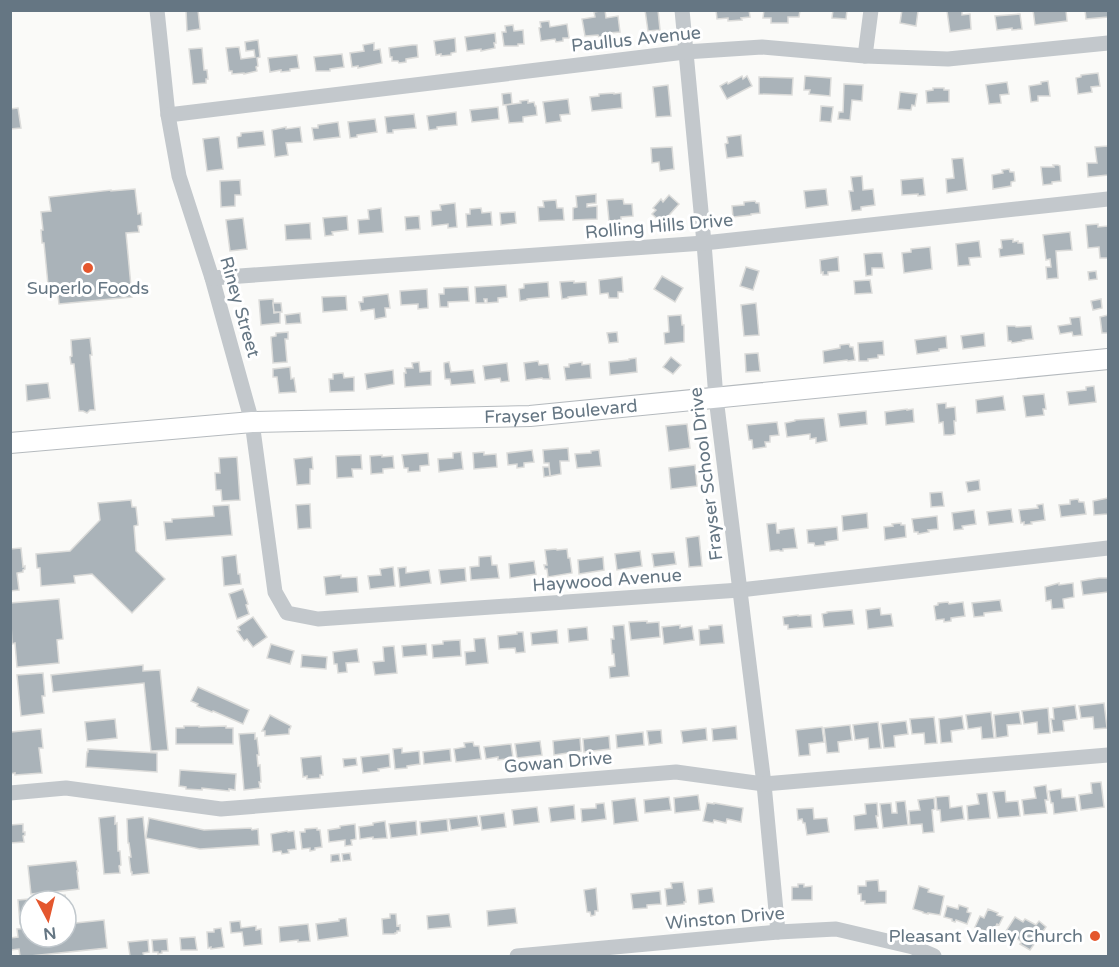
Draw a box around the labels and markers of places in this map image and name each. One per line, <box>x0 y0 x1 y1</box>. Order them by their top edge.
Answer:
marker: Superlo Foods <box>81 261 95 275</box>
place label: Superlo Foods <box>27 277 149 299</box>
place label: Pleasant Valley Church <box>889 925 1083 947</box>
marker: Pleasant Valley Church <box>1088 929 1102 943</box>

